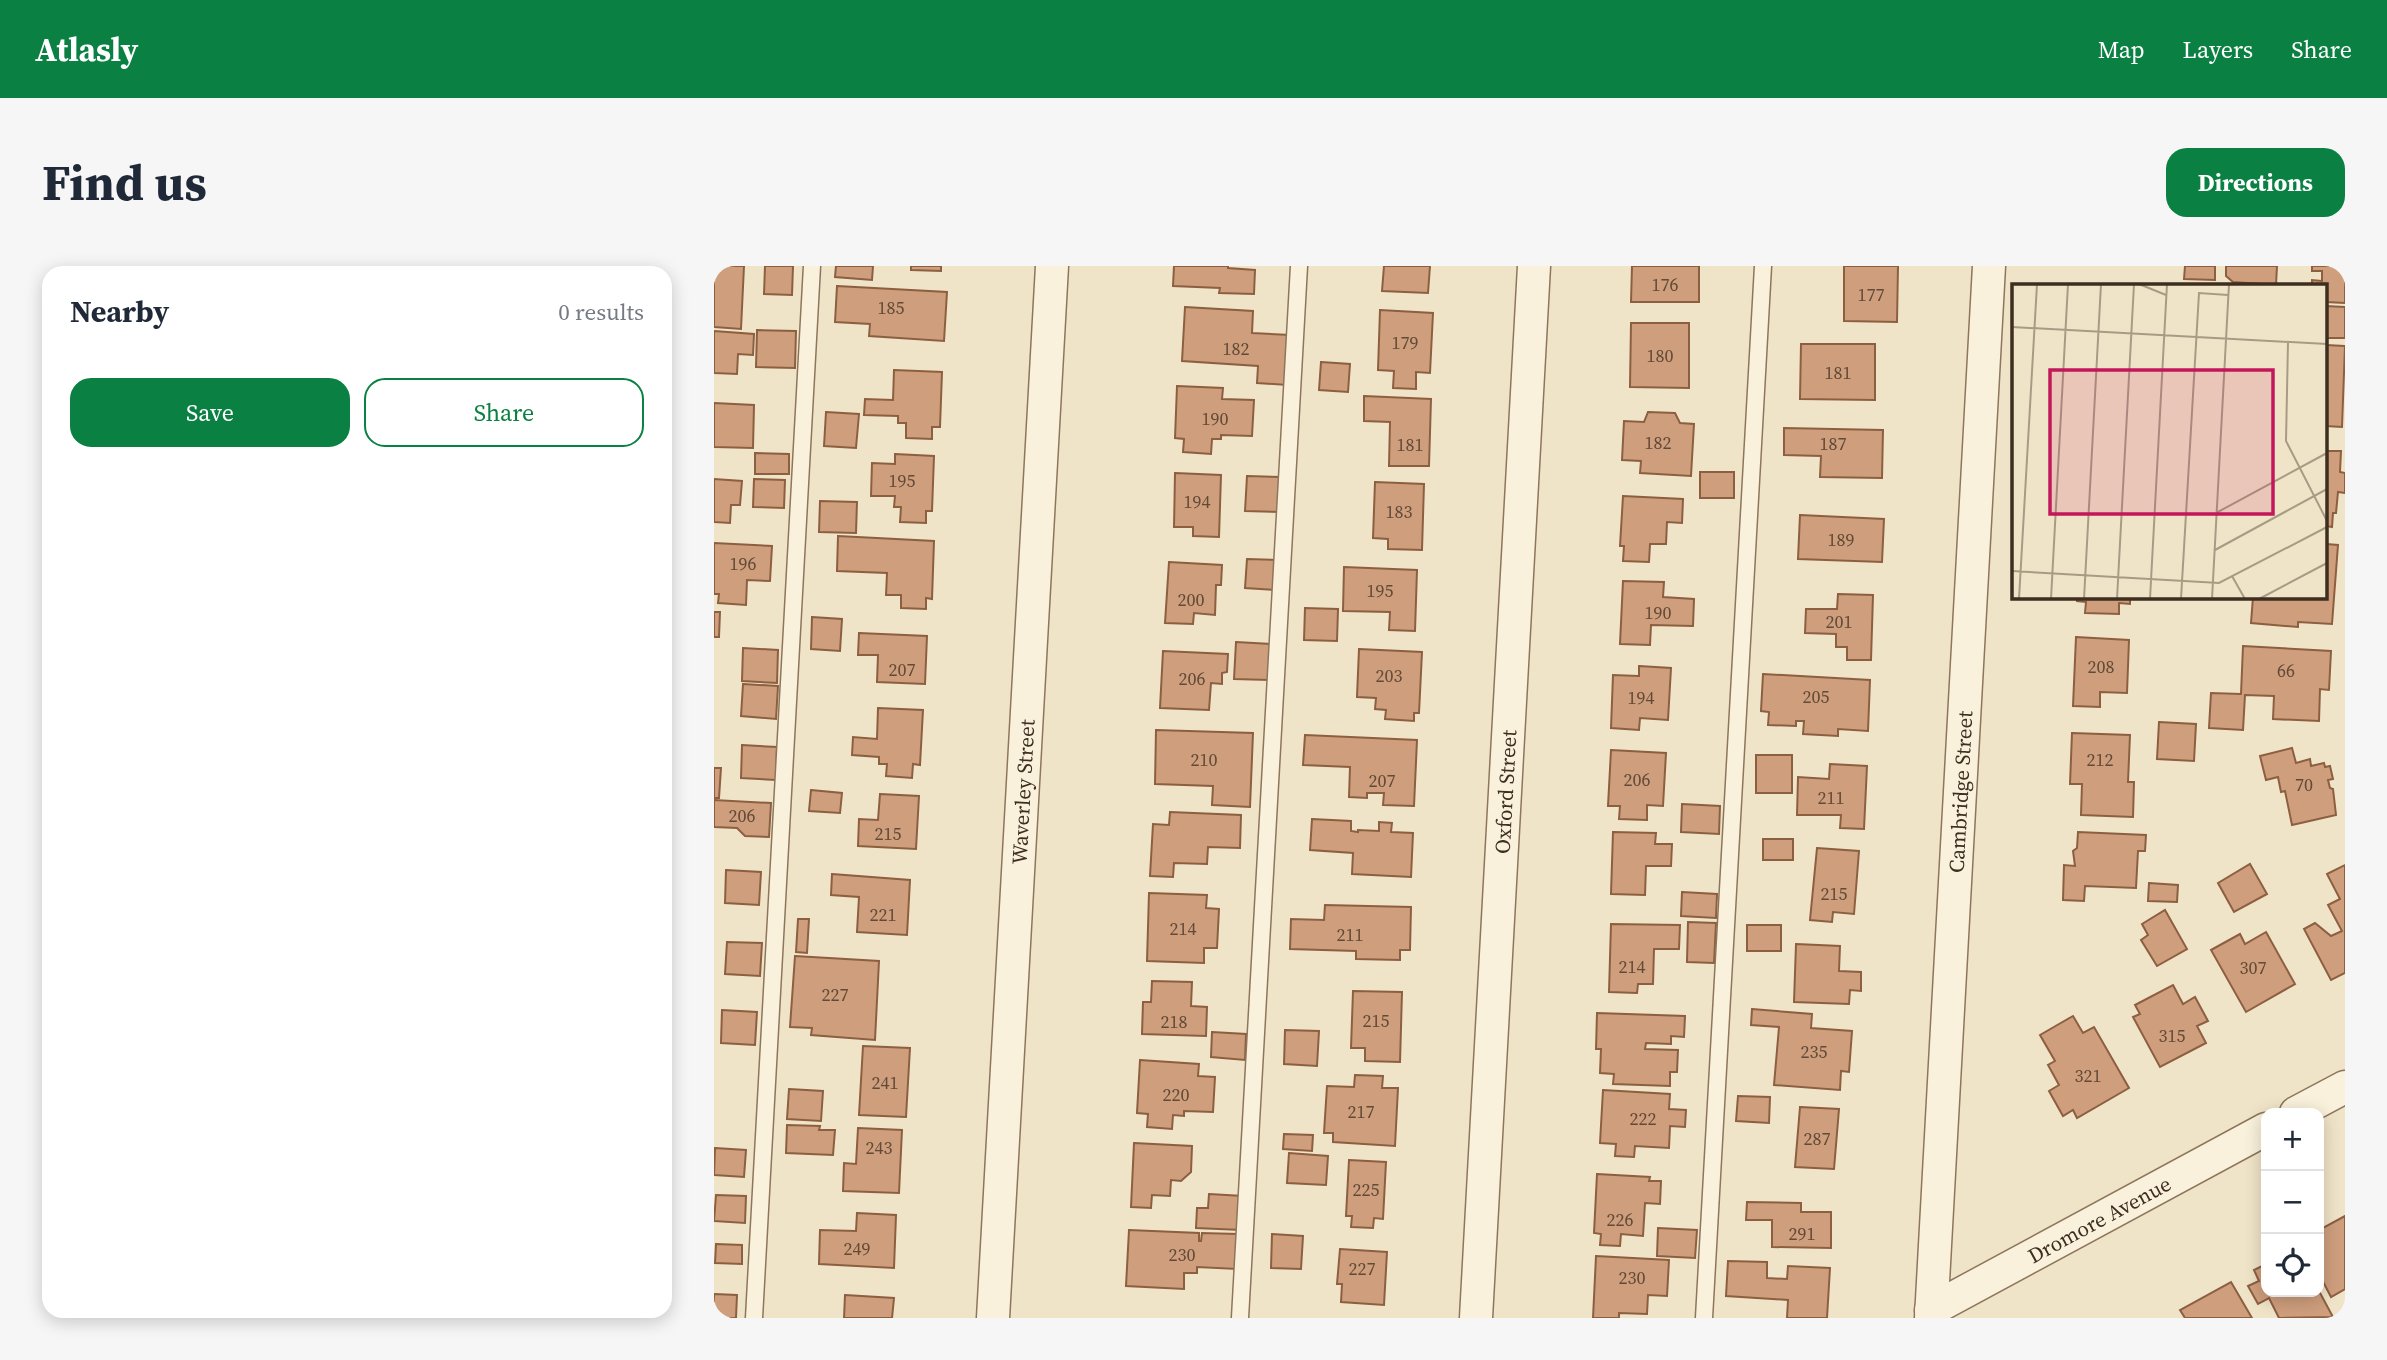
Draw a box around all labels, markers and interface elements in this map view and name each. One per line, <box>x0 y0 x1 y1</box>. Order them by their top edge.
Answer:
text: Atlasly <box>35 27 138 72</box>
text: Map <box>2098 33 2145 66</box>
text: Layers <box>2183 33 2253 66</box>
text: Share <box>2291 33 2352 66</box>
button: Directions <box>2166 148 2345 217</box>
text: Find us <box>42 149 207 216</box>
house number: 176 <box>1652 272 1679 297</box>
house number: 177 <box>1858 282 1885 307</box>
inset map <box>2012 284 2328 598</box>
text: Nearby <box>70 291 169 332</box>
house number: 185 <box>878 295 905 320</box>
text: 0 results <box>558 296 644 328</box>
house number: 179 <box>1392 330 1419 355</box>
house number: 182 <box>1223 336 1250 361</box>
house number: 180 <box>1647 343 1674 368</box>
house number: 181 <box>1825 360 1852 385</box>
button: Save <box>70 378 350 447</box>
button: Share <box>364 378 644 447</box>
house number: 190 <box>1202 406 1229 431</box>
house number: 182 <box>1645 430 1672 455</box>
house number: 187 <box>1820 431 1847 456</box>
house number: 181 <box>1397 432 1424 457</box>
house number: 195 <box>889 468 916 493</box>
house number: 194 <box>1184 489 1211 514</box>
house number: 183 <box>1386 499 1413 524</box>
house number: 189 <box>1828 527 1855 552</box>
house number: 196 <box>730 551 757 576</box>
house number: 195 <box>1367 578 1394 603</box>
house number: 200 <box>1178 587 1205 612</box>
house number: 190 <box>1645 600 1672 625</box>
house number: 201 <box>1826 609 1853 634</box>
house number: 208 <box>2088 654 2115 679</box>
house number: 207 <box>889 657 916 682</box>
house number: 66 <box>2277 658 2295 683</box>
house number: 203 <box>1376 663 1403 688</box>
house number: 206 <box>1179 666 1206 691</box>
house number: 205 <box>1803 684 1830 709</box>
house number: 194 <box>1628 685 1655 710</box>
street label: Cambridge Street <box>1941 710 1979 874</box>
street label: Waverley Street <box>1004 718 1041 865</box>
street label: Oxford Street <box>1487 729 1523 855</box>
house number: 210 <box>1191 747 1218 772</box>
house number: 212 <box>2087 747 2114 772</box>
house number: 206 <box>1624 767 1651 792</box>
house number: 207 <box>1369 768 1396 793</box>
house number: 70 <box>2295 772 2313 797</box>
house number: 211 <box>1818 785 1845 810</box>
house number: 206 <box>729 803 756 828</box>
house number: 215 <box>875 821 902 846</box>
house number: 215 <box>1821 881 1848 906</box>
house number: 221 <box>870 902 897 927</box>
house number: 214 <box>1170 916 1197 941</box>
house number: 211 <box>1337 922 1364 947</box>
house number: 214 <box>1619 954 1646 979</box>
house number: 307 <box>2240 955 2267 980</box>
house number: 227 <box>822 982 849 1007</box>
house number: 215 <box>1363 1008 1390 1033</box>
house number: 218 <box>1161 1009 1188 1034</box>
house number: 315 <box>2159 1023 2186 1048</box>
house number: 235 <box>1801 1039 1828 1064</box>
house number: 321 <box>2075 1063 2102 1088</box>
house number: 241 <box>872 1070 899 1095</box>
house number: 220 <box>1163 1082 1190 1107</box>
house number: 217 <box>1348 1099 1375 1124</box>
house number: 222 <box>1630 1106 1657 1131</box>
map controls <box>2261 1108 2324 1297</box>
button: + <box>2261 1108 2324 1171</box>
house number: 287 <box>1804 1126 1831 1151</box>
house number: 243 <box>866 1135 893 1160</box>
street label: Dromore Avenue <box>2022 1169 2176 1270</box>
button: − <box>2261 1171 2324 1234</box>
house number: 225 <box>1353 1177 1380 1202</box>
house number: 226 <box>1607 1207 1634 1232</box>
house number: 291 <box>1789 1221 1816 1246</box>
button: locate <box>2261 1234 2324 1297</box>
house number: 249 <box>844 1236 871 1261</box>
house number: 230 <box>1169 1242 1196 1267</box>
house number: 227 <box>1349 1256 1376 1281</box>
house number: 230 <box>1619 1265 1646 1290</box>

